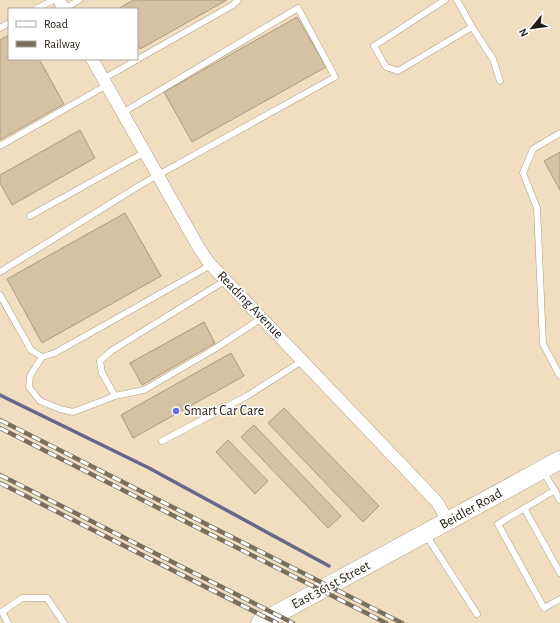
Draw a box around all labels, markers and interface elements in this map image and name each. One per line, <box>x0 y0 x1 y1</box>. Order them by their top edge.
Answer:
legend <box>8 8 138 60</box>
north arrow <box>512 8 552 48</box>
text: Road <box>44 18 68 30</box>
text: N <box>517 27 530 39</box>
text: Railway <box>44 38 80 51</box>
street label: Reading Avenue <box>214 268 286 342</box>
place label: Smart Car Care <box>184 404 264 418</box>
marker: Smart Car Care <box>171 406 181 416</box>
street label: Beidler Road <box>437 486 505 532</box>
street label: East 361st Street <box>289 558 373 612</box>

